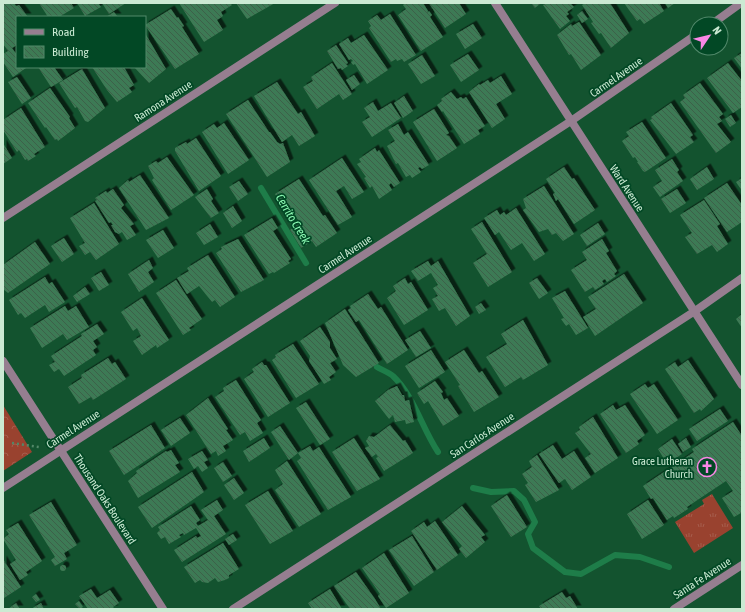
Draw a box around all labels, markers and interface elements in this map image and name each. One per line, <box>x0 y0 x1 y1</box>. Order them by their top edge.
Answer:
legend <box>16 16 146 68</box>
north arrow <box>689 16 729 56</box>
text: N <box>710 24 724 36</box>
text: Road <box>52 25 75 39</box>
text: Building <box>52 45 90 59</box>
street label: Carmel Avenue <box>588 55 644 99</box>
street label: Ramona Avenue <box>132 78 194 124</box>
street label: Ward Avenue <box>607 162 647 214</box>
water label: Cerrito Creek <box>273 191 314 247</box>
street label: Carmel Avenue <box>316 232 374 276</box>
street label: Carmel Avenue <box>44 407 102 451</box>
street label: San Carlos Avenue <box>448 410 516 460</box>
street label: Thousand Oaks Boulevard <box>71 452 139 546</box>
place label: Grace Lutheran Church <box>632 455 693 480</box>
church icon: Grace Lutheran Church <box>696 456 718 478</box>
street label: Santa Fe Avenue <box>671 555 733 601</box>

